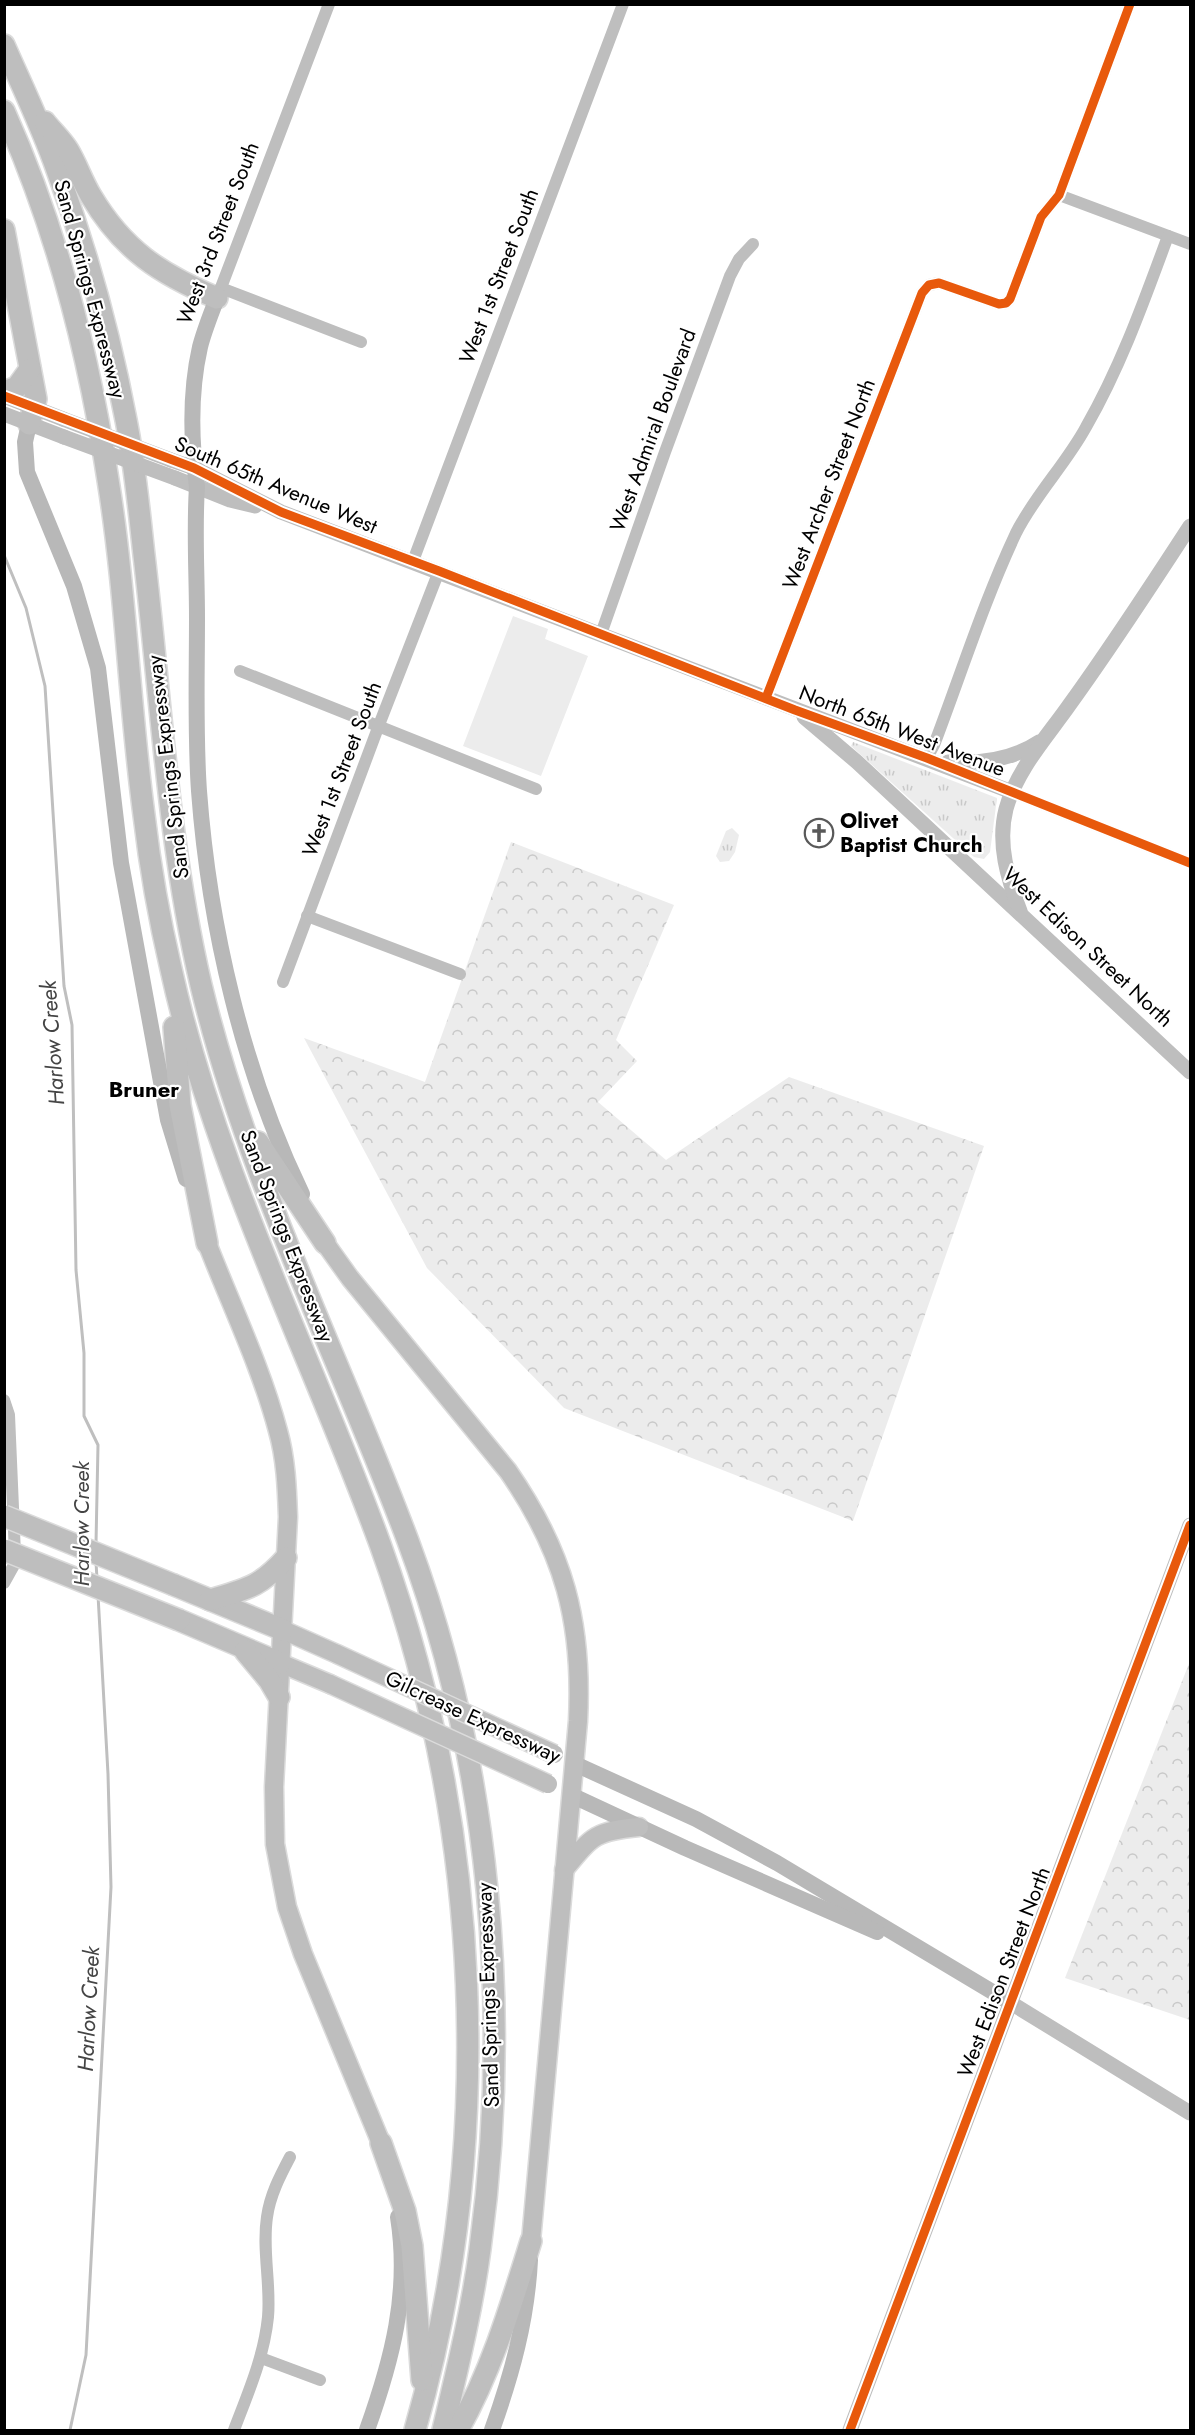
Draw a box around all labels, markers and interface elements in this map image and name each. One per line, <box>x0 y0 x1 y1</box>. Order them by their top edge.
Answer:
street label: West 3rd Street South <box>169 137 267 329</box>
street label: Sand Springs Expressway <box>46 176 134 402</box>
street label: West 1st Street South <box>452 184 546 368</box>
street label: West Admiral Boulevard <box>602 324 704 536</box>
street label: West Archer Street North <box>775 374 883 594</box>
street label: South 65th Avenue West <box>170 429 382 541</box>
street label: Sand Springs Expressway <box>139 653 197 881</box>
street label: West 1st Street South <box>295 677 389 861</box>
street label: North 65th West Avenue <box>795 678 1010 784</box>
place label: Olivet Baptist Church <box>840 806 983 860</box>
church icon: Olivet Baptist Church <box>803 817 835 849</box>
street label: West Edison Street North <box>996 860 1180 1034</box>
water label: Harlow Creek <box>32 978 72 1107</box>
district label: Bruner <box>109 1073 179 1105</box>
street label: Sand Springs Expressway <box>233 1126 342 1347</box>
water label: Harlow Creek <box>65 1460 97 1587</box>
street label: Gilcrease Expressway <box>380 1663 566 1771</box>
street label: West Edison Street North <box>950 1862 1058 2082</box>
street label: Sand Springs Expressway <box>469 1881 507 2108</box>
water label: Harlow Creek <box>69 1944 107 2072</box>

